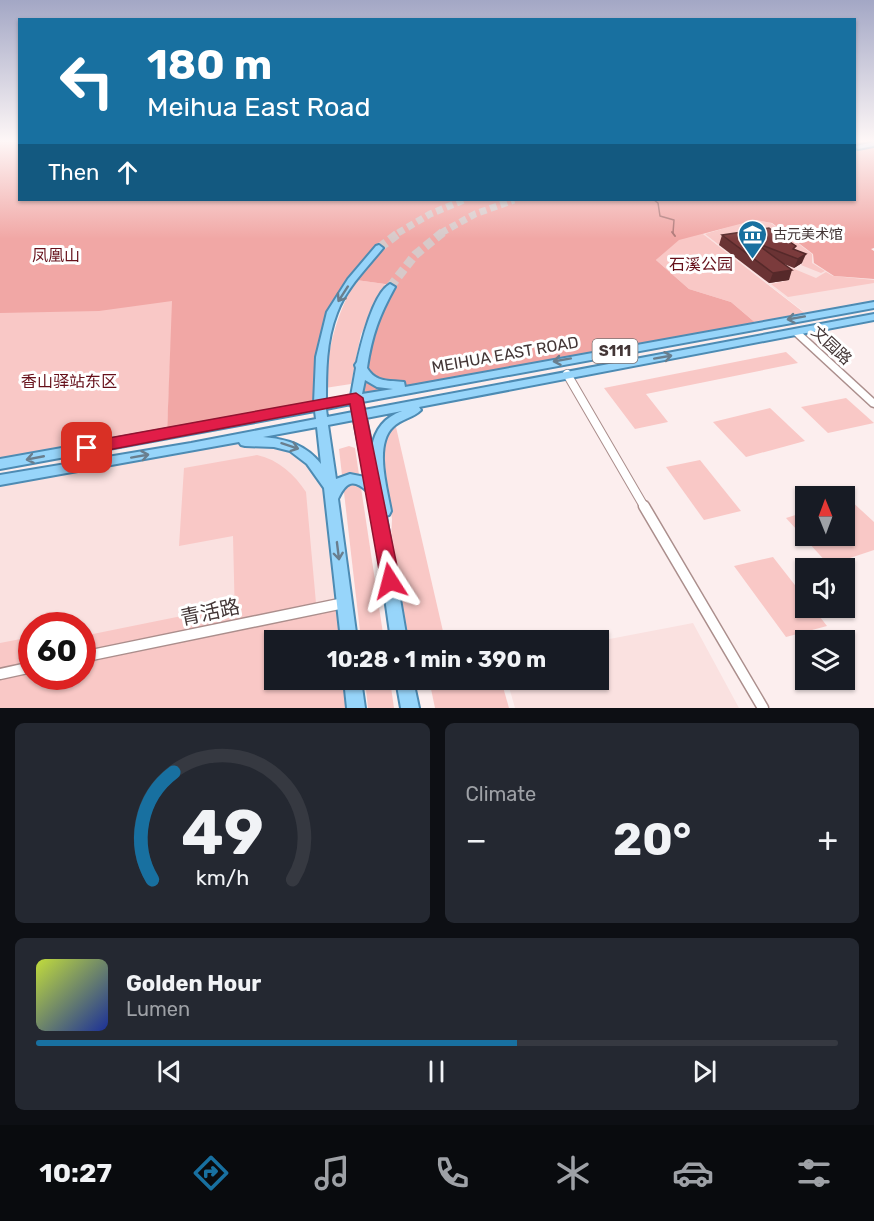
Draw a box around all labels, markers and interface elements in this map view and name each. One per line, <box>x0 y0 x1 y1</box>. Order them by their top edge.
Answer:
text: 180 m <box>147 40 272 90</box>
icon: left <box>48 42 126 120</box>
text: Meihua East Road <box>147 91 370 123</box>
icon: ahead <box>111 156 144 189</box>
text: Then <box>48 159 99 186</box>
museum icon: 古元美术馆 <box>736 218 768 260</box>
place label: 古元美术馆 <box>773 226 843 243</box>
park label: 凤凰山 <box>32 246 80 265</box>
park label: 石溪公园 <box>669 255 733 274</box>
one-way arrow <box>337 285 349 301</box>
one-way arrow <box>786 313 806 324</box>
street label: 文园路 <box>808 322 856 369</box>
street label: MEIHUA EAST ROAD <box>430 332 580 377</box>
road number: S111 <box>592 339 638 363</box>
one-way arrow <box>653 351 673 362</box>
one-way arrow <box>553 355 573 366</box>
park label: 香山驿站东区 <box>21 372 117 391</box>
pin <box>61 422 112 473</box>
icon: arrive <box>70 431 103 464</box>
one-way arrow <box>280 442 299 453</box>
one-way arrow <box>130 450 150 461</box>
one-way arrow <box>26 453 46 464</box>
north arrow <box>795 486 855 546</box>
map controls <box>795 486 855 690</box>
one-way arrow <box>333 541 344 561</box>
position arrow <box>358 549 422 613</box>
button: sound <box>795 558 855 618</box>
street label: 青活路 <box>178 594 242 630</box>
speed limit sign: 60 <box>18 612 96 690</box>
button: layers <box>795 630 855 690</box>
text: 10:28 · 1 min · 390 m <box>327 646 546 673</box>
text: Climate <box>466 782 536 806</box>
text: 49 <box>181 796 263 870</box>
text: 20° <box>613 813 691 866</box>
text: − <box>466 820 487 859</box>
text: + <box>817 820 838 859</box>
text: km/h <box>195 865 249 890</box>
text: Golden Hour <box>126 970 261 997</box>
text: Lumen <box>126 997 190 1021</box>
icon: previous <box>153 1055 186 1088</box>
icon: pause <box>420 1055 453 1088</box>
icon: next <box>688 1055 721 1088</box>
icon: directions <box>190 1152 232 1194</box>
icon: music <box>311 1152 353 1194</box>
icon: phone <box>431 1152 473 1194</box>
icon: climate <box>552 1152 594 1194</box>
icon: car <box>672 1152 714 1194</box>
icon: filters <box>793 1152 835 1194</box>
text: 10:27 <box>39 1157 112 1189</box>

